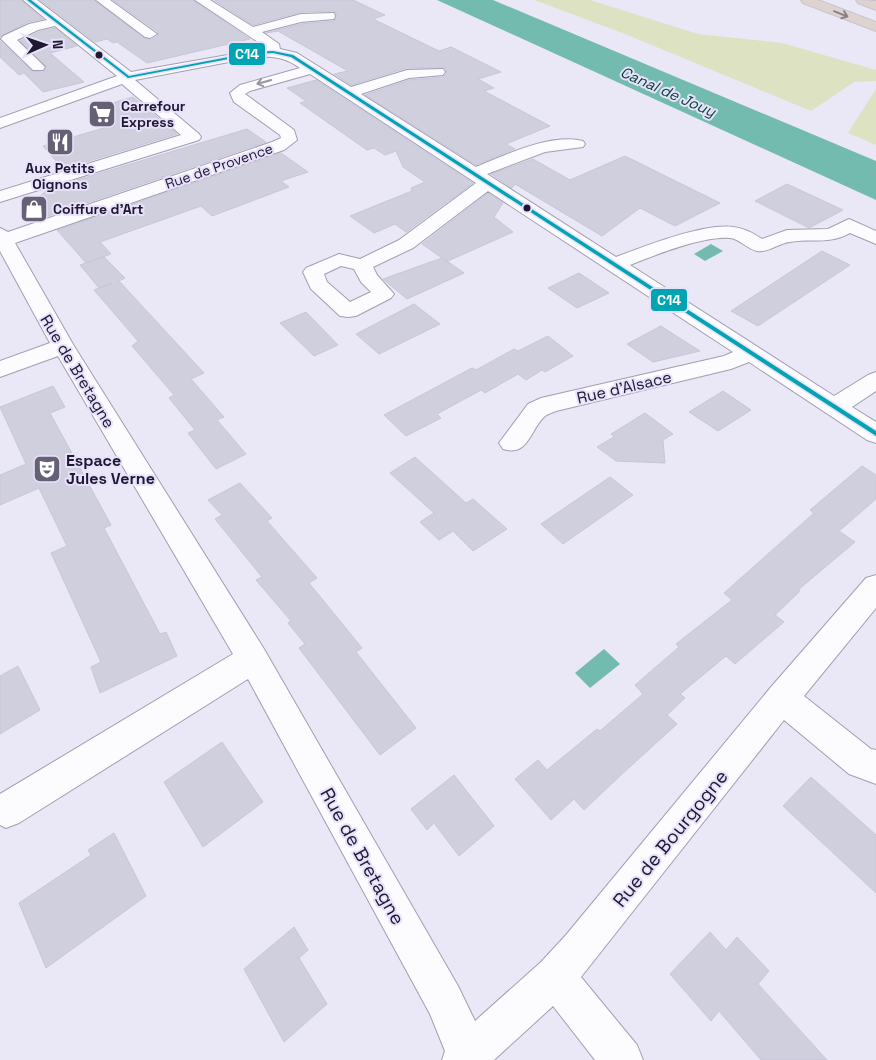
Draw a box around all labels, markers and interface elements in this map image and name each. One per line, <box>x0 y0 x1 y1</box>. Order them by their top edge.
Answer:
one-way arrow <box>833 10 848 19</box>
north arrow <box>20 20 70 70</box>
text: N <box>49 40 67 50</box>
line badge: C14 <box>228 42 266 66</box>
text: C14 <box>235 45 259 63</box>
unlabelled marker <box>94 50 104 60</box>
water label: Canal de Jouy <box>618 62 719 121</box>
one-way arrow <box>257 78 273 88</box>
place label: Carrefour Express <box>121 97 186 131</box>
supermarket icon: Carrefour Express <box>87 99 117 129</box>
restaurant icon: Aux Petits Oignons <box>45 127 75 157</box>
street label: Rue de Provence <box>163 139 275 193</box>
place label: Aux Petits Oignons <box>25 159 95 193</box>
shop icon: Coiffure d'Art <box>19 194 49 224</box>
place label: Coiffure d'Art <box>53 200 143 218</box>
unlabelled marker <box>522 203 532 213</box>
line badge: C14 <box>650 288 688 312</box>
text: C14 <box>657 291 681 309</box>
street label: Rue de Bretagne <box>35 311 120 432</box>
street label: Rue d'Alsace <box>575 366 674 409</box>
place label: Espace Jules Verne <box>66 450 155 489</box>
theatre icon: Espace Jules Verne <box>32 454 62 484</box>
street label: Rue de Bourgogne <box>607 764 734 912</box>
street label: Rue de Bretagne <box>315 783 411 929</box>

